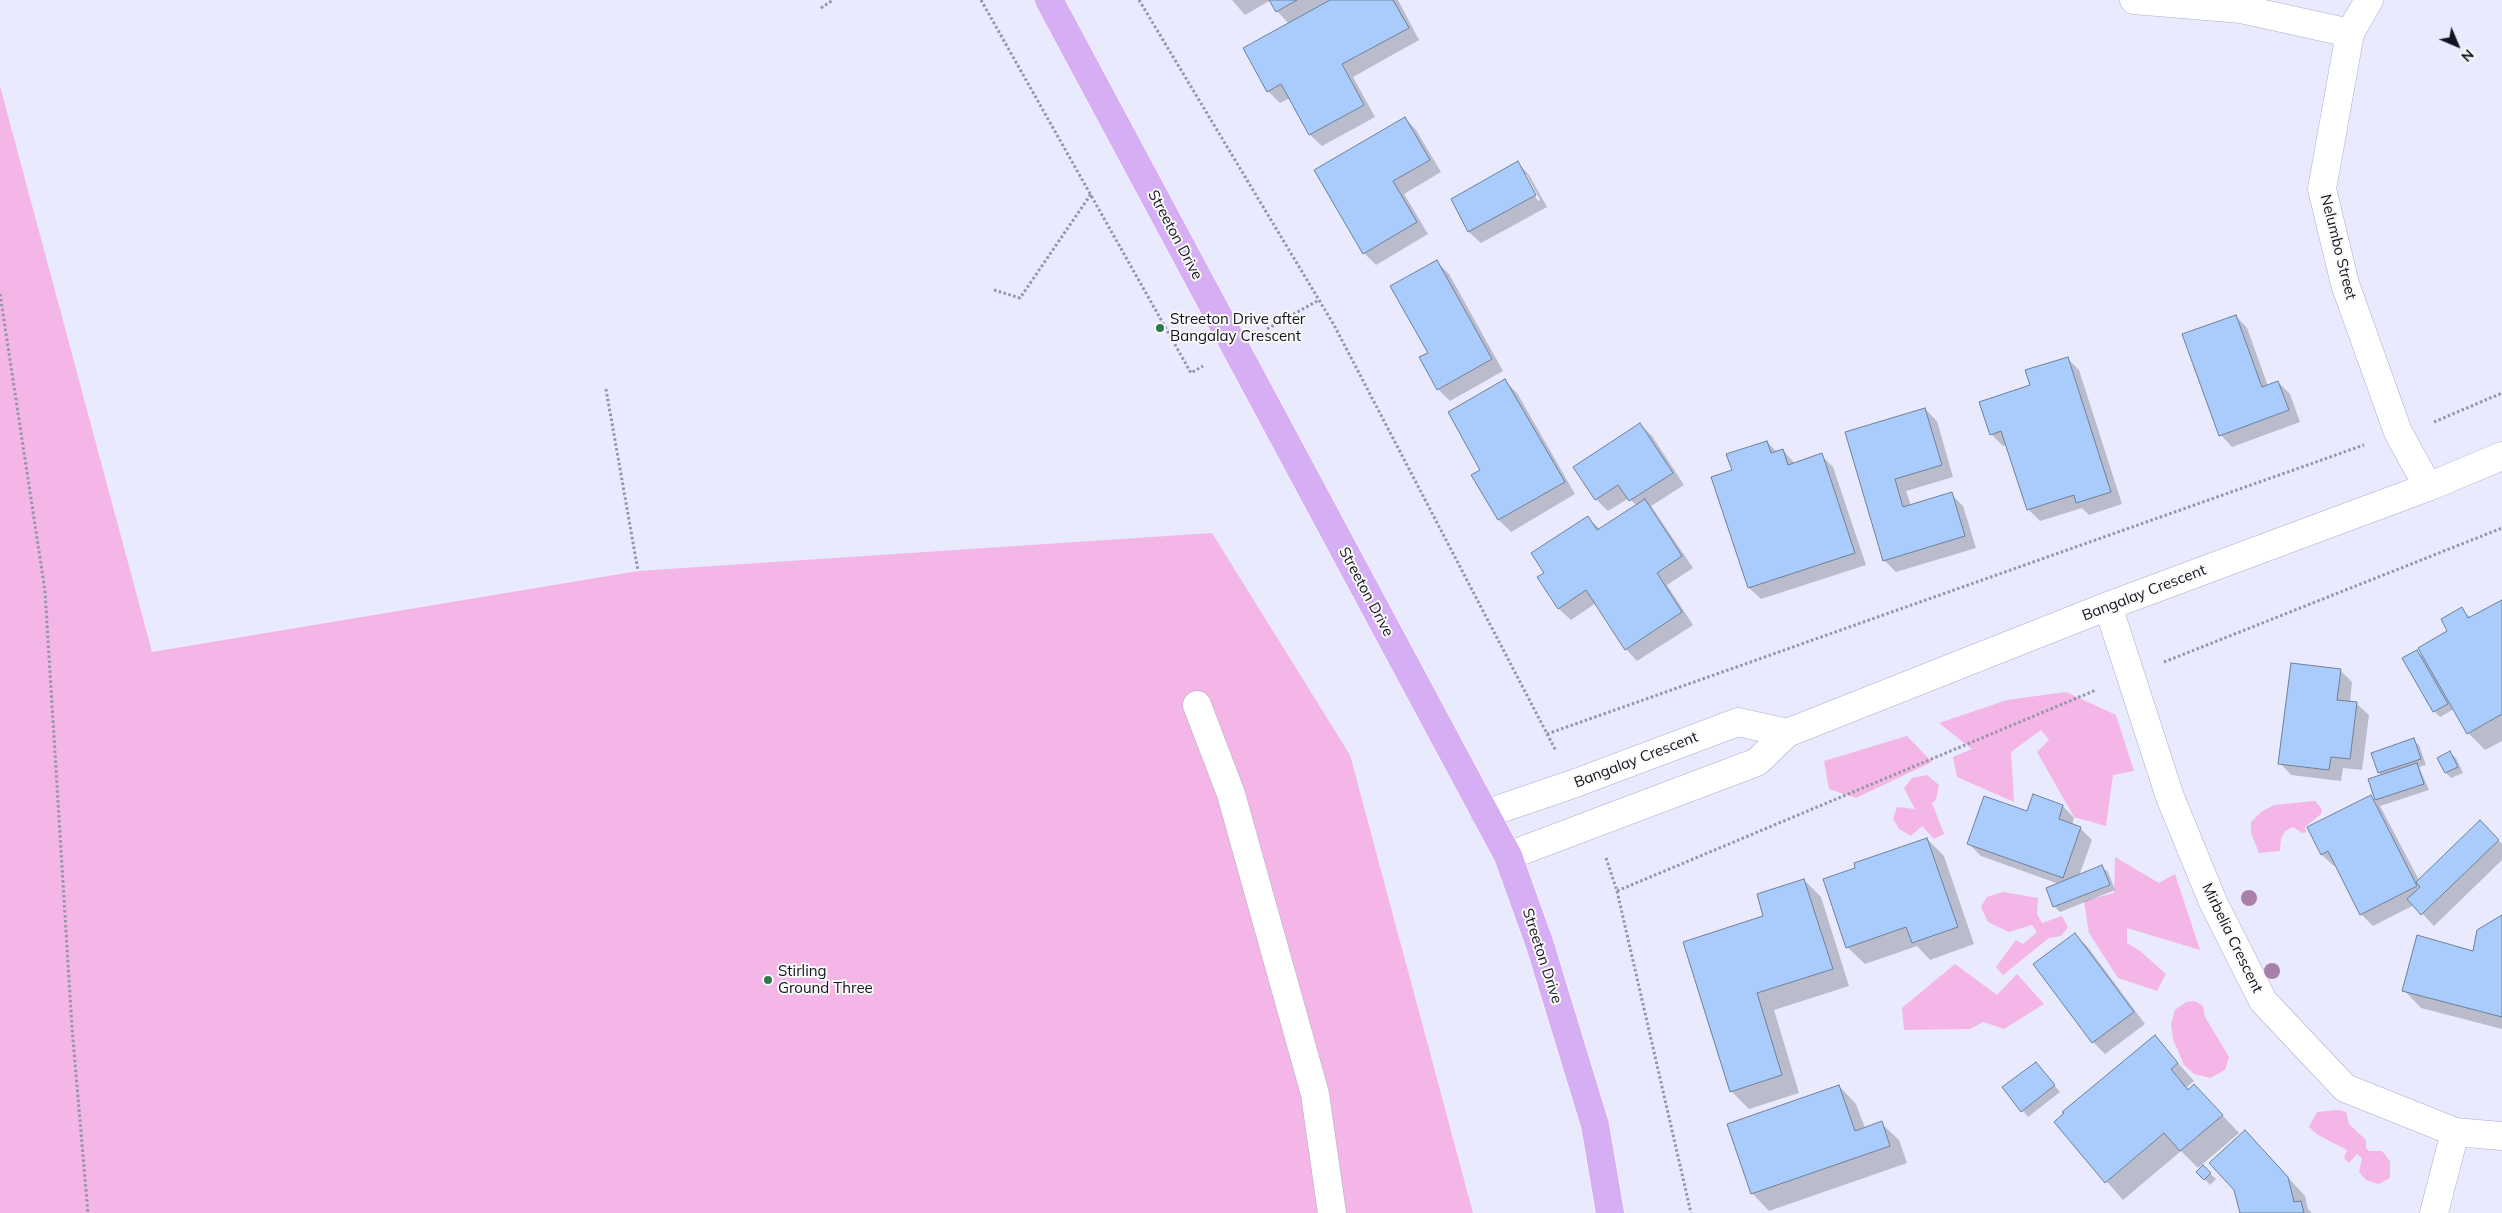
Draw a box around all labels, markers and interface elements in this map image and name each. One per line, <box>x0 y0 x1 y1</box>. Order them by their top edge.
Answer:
north arrow <box>2432 20 2482 70</box>
text: N <box>2458 45 2478 66</box>
street label: Streeton Drive <box>1144 187 1206 283</box>
street label: Nelumbo Street <box>2316 193 2360 301</box>
place label: Streeton Drive after Bangalay Crescent <box>1170 310 1305 345</box>
marker: Streeton Drive after Bangalay Crescent <box>1154 322 1166 334</box>
street label: Streeton Drive <box>1335 544 1397 640</box>
street label: Bangalay Crescent <box>2080 561 2208 625</box>
street label: Bangalay Crescent <box>1572 728 1700 792</box>
street label: Mirbelia Crescent <box>2198 880 2266 996</box>
street label: Streeton Drive <box>1518 906 1566 1006</box>
place label: Stirling Ground Three <box>778 962 873 997</box>
marker: Stirling Ground Three <box>762 974 774 986</box>

